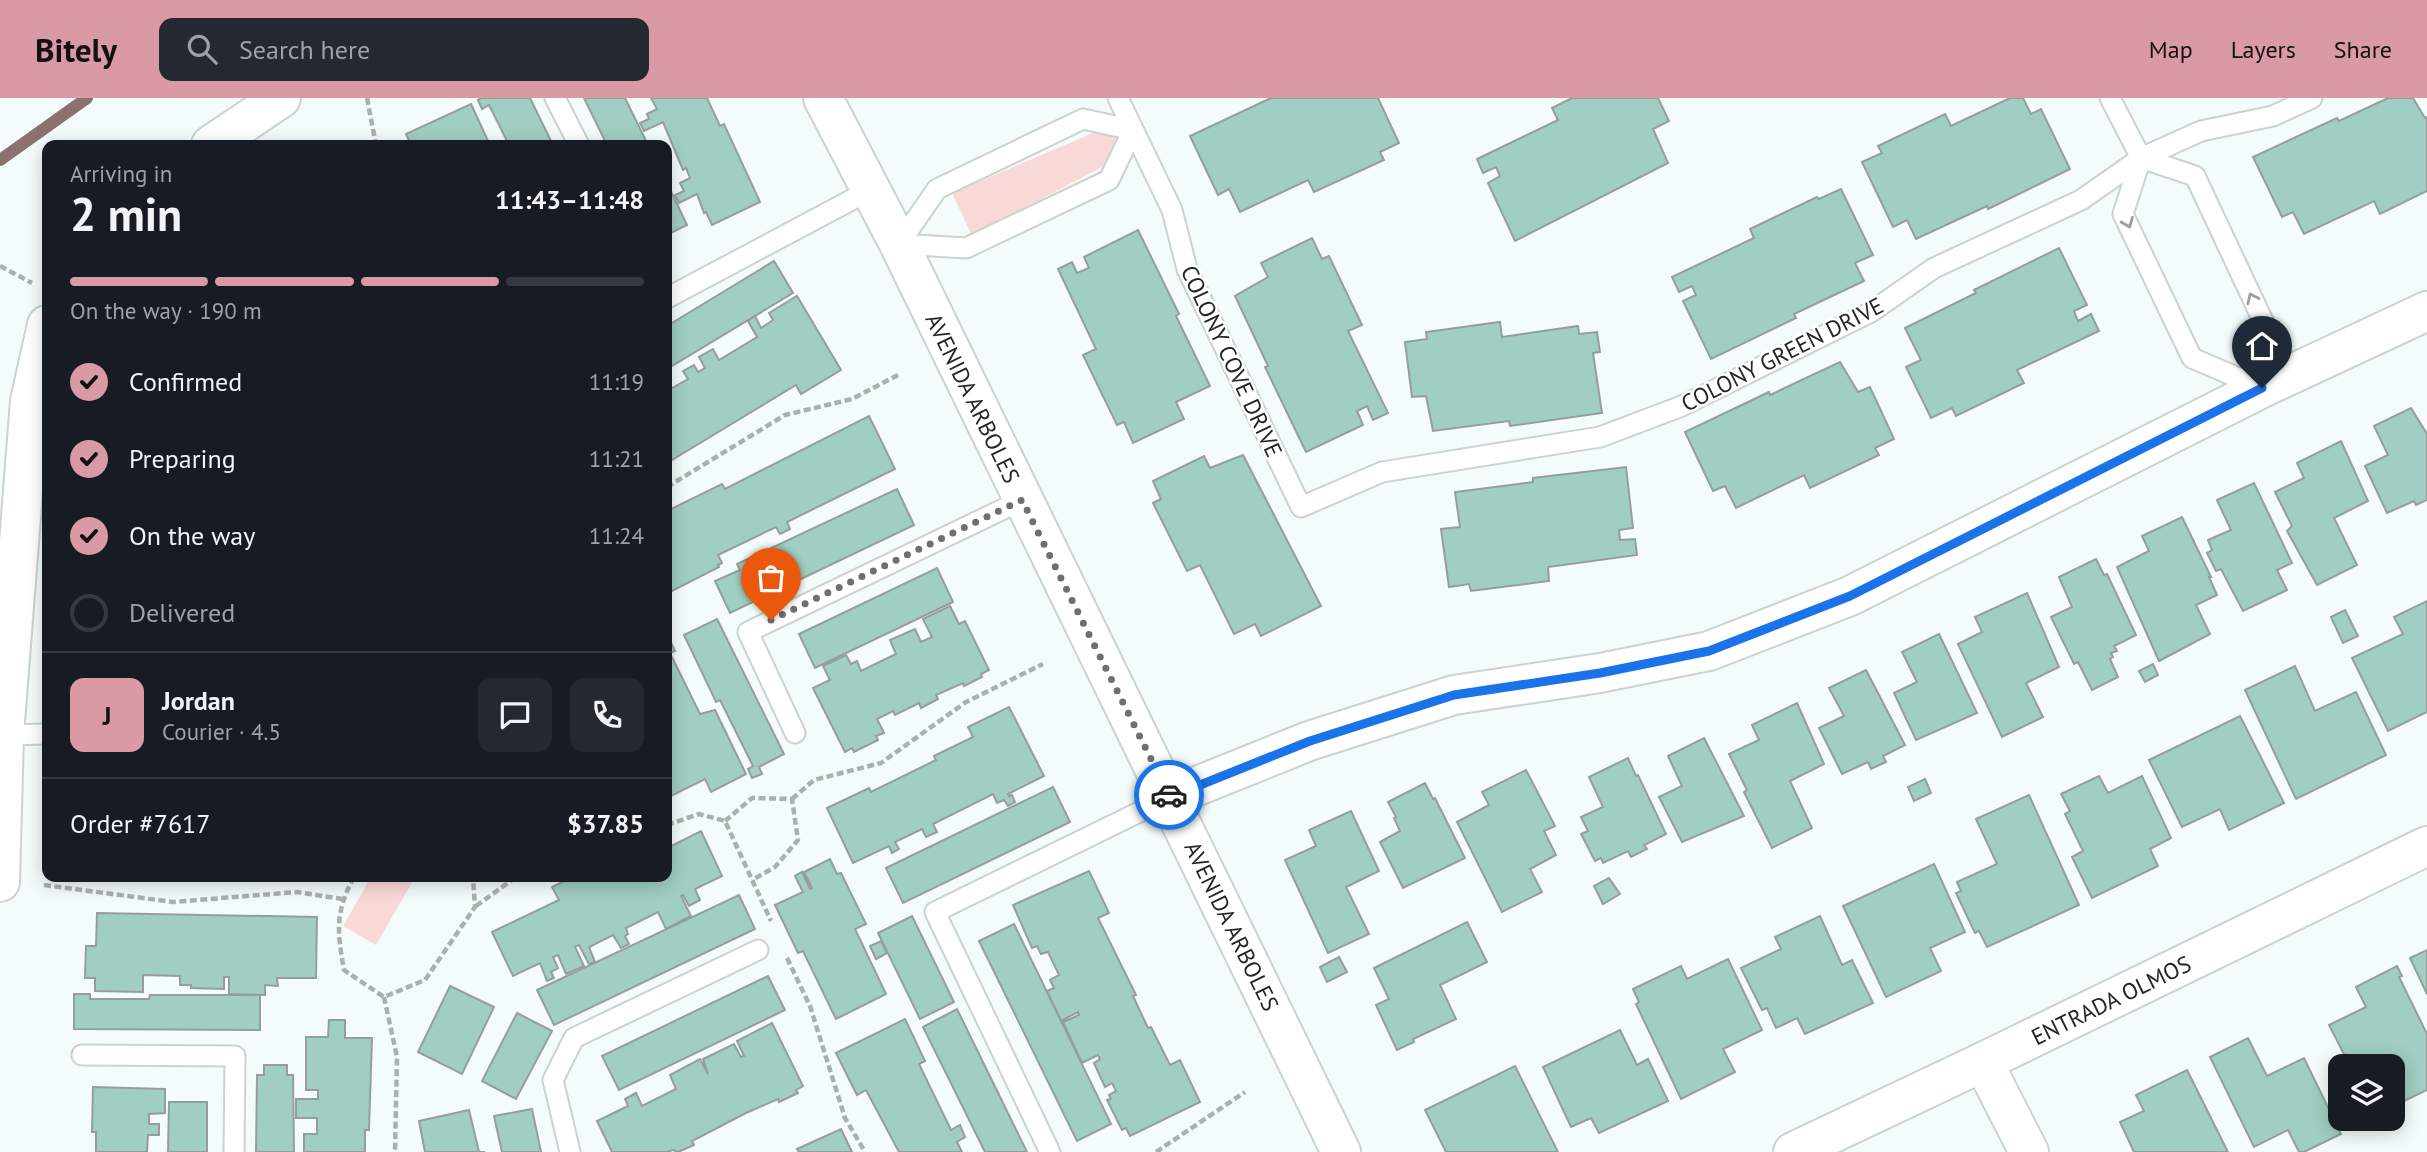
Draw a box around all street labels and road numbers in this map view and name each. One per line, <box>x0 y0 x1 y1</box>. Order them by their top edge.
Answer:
street label: COLONY COVE DRIVE <box>1175 260 1289 462</box>
street label: COLONY GREEN DRIVE <box>1676 290 1888 418</box>
street label: AVENIDA ARBOLES <box>919 308 1027 488</box>
street label: AVENIDA ARBOLES <box>1178 836 1286 1016</box>
street label: ENTRADA OLMOS <box>2026 949 2196 1051</box>

